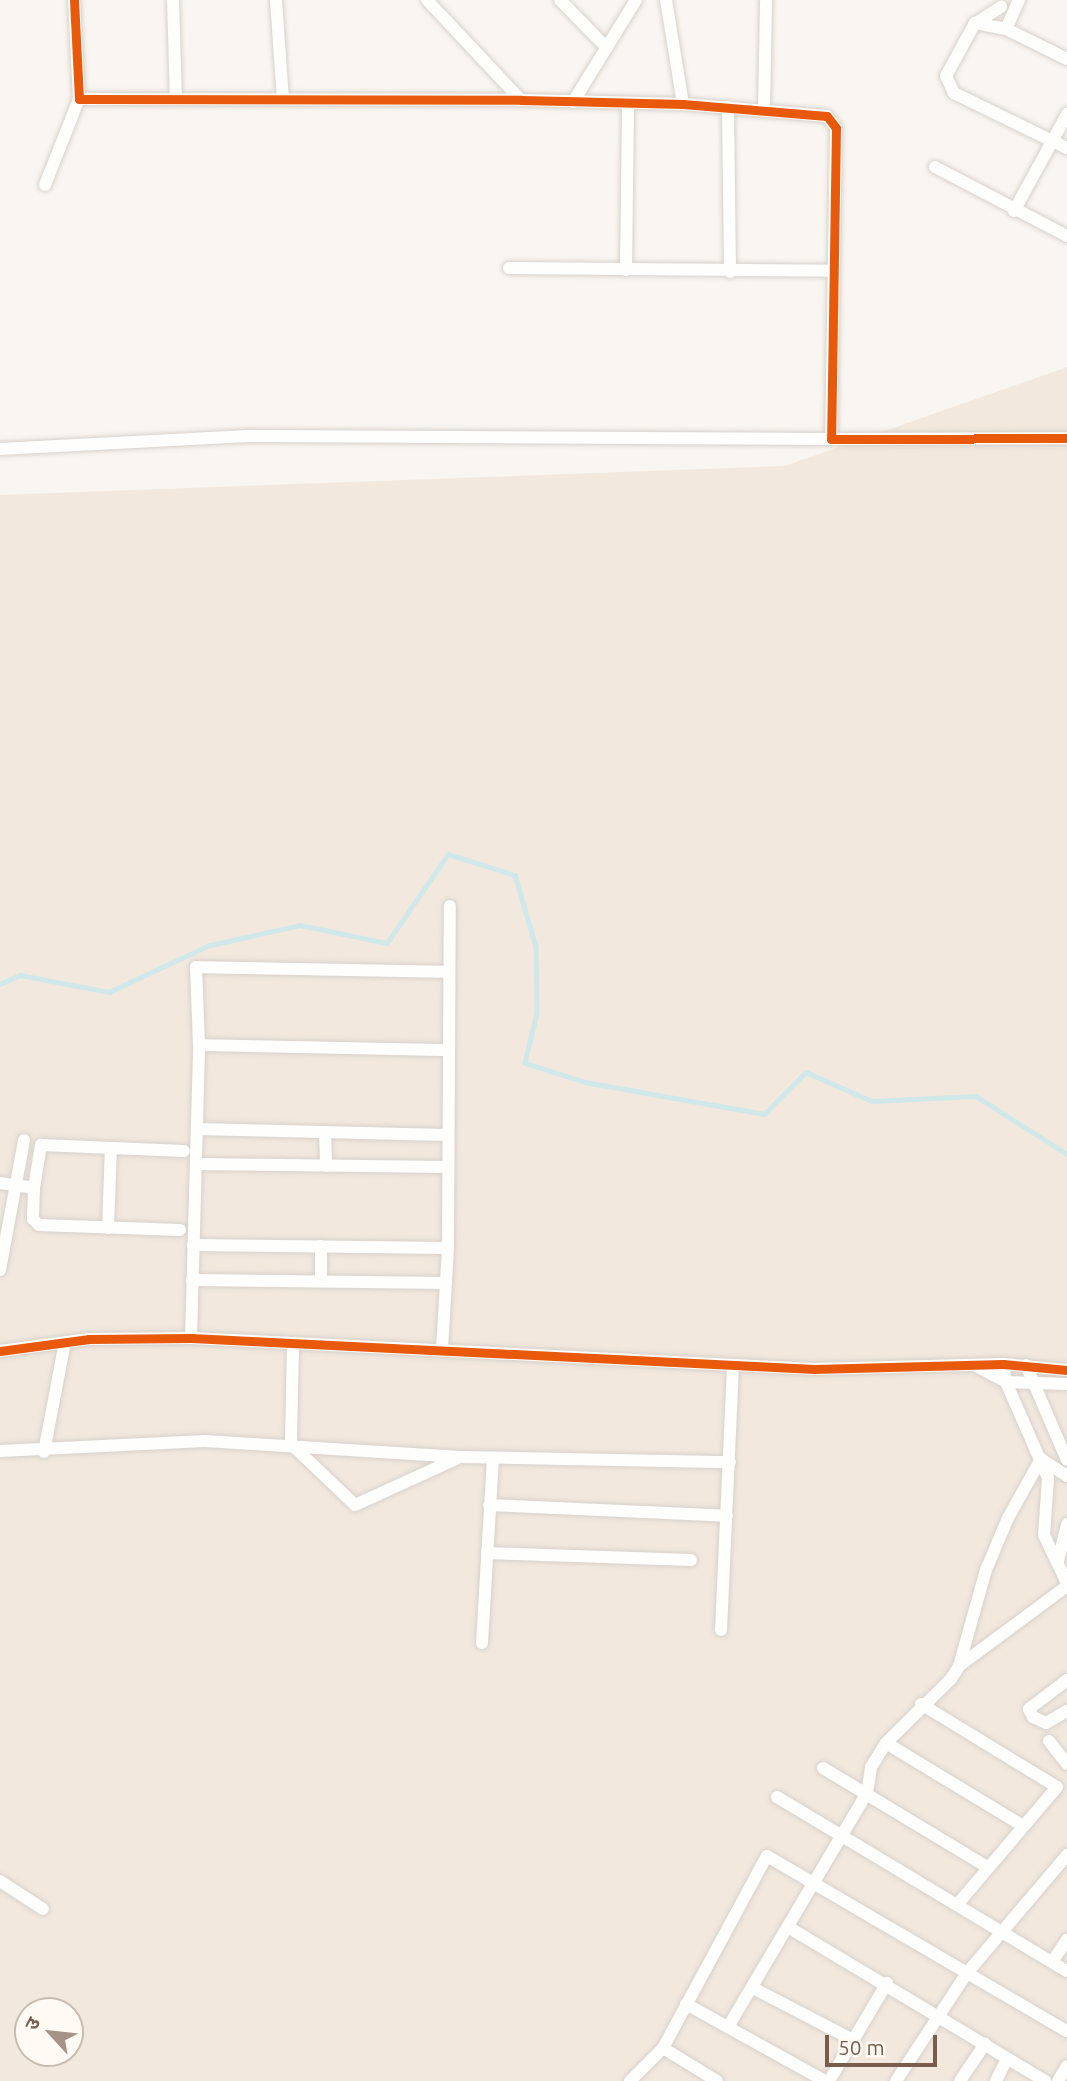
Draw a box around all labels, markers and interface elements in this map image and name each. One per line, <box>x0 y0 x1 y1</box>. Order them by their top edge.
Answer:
north arrow <box>14 1997 84 2067</box>
text: उ <box>20 2013 44 2033</box>
scale bar <box>829 2022 941 2066</box>
text: 50 m <box>838 2035 885 2059</box>

